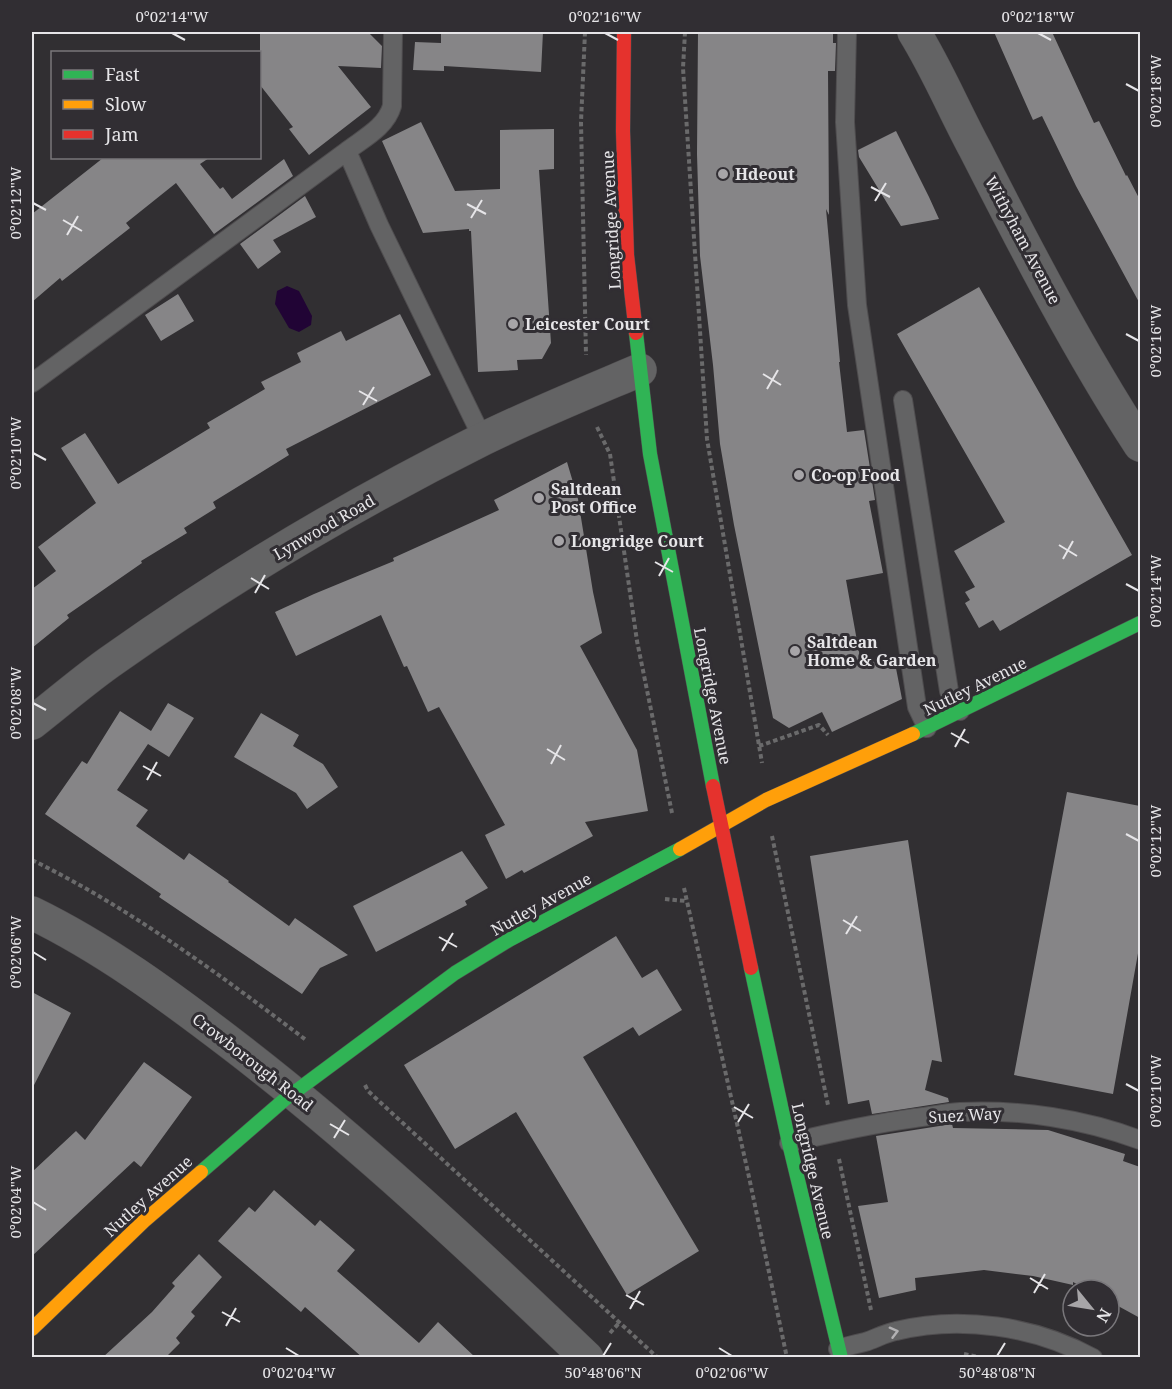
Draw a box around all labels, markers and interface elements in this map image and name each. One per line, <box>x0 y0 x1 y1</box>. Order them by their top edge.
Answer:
text: 0°02'14"W <box>135 6 209 26</box>
text: 0°02'16"W <box>568 6 642 26</box>
text: 0°02'18"W <box>1001 6 1075 26</box>
legend <box>51 51 261 159</box>
text: 0°02'18"W <box>1145 54 1165 128</box>
text: Fast <box>105 62 140 86</box>
text: Slow <box>105 92 147 116</box>
text: Jam <box>104 122 139 146</box>
street label: Longridge Avenue <box>596 150 626 290</box>
place label: Hdeout <box>735 163 795 185</box>
text: 0°02'12"W <box>5 166 25 240</box>
marker: Hdeout <box>716 167 730 181</box>
street label: Withyham Avenue <box>980 172 1066 308</box>
text: 0°02'16"W <box>1145 304 1165 378</box>
place label: Leicester Court <box>525 313 650 335</box>
marker: Leicester Court <box>506 317 520 331</box>
text: 0°02'10"W <box>5 416 25 490</box>
place label: Co-op Food <box>811 464 901 486</box>
marker: Co-op Food <box>792 468 806 482</box>
place label: Saltdean Post Office <box>551 478 637 518</box>
street label: Lynwood Road <box>269 489 379 565</box>
marker: Saltdean Post Office <box>532 491 546 505</box>
place label: Longridge Court <box>571 530 704 552</box>
marker: Longridge Court <box>552 534 566 548</box>
text: 0°02'14"W <box>1145 554 1165 628</box>
street label: Longridge Avenue <box>689 626 737 766</box>
place label: Saltdean Home & Garden <box>807 631 937 671</box>
marker: Saltdean Home & Garden <box>788 644 802 658</box>
street label: Nutley Avenue <box>920 652 1030 720</box>
text: 0°02'08"W <box>5 666 25 740</box>
text: 0°02'12"W <box>1145 804 1165 878</box>
street label: Nutley Avenue <box>487 867 595 941</box>
text: 0°02'06"W <box>5 915 25 989</box>
street label: Crowborough Road <box>188 1008 318 1116</box>
text: 0°02'10"W <box>1145 1054 1165 1128</box>
street label: Longridge Avenue <box>787 1101 839 1241</box>
street label: Suez Way <box>928 1102 1003 1128</box>
street label: Nutley Avenue <box>99 1150 197 1242</box>
text: 0°02'04"W <box>5 1165 25 1239</box>
north arrow <box>1061 1278 1121 1338</box>
text: N <box>1091 1305 1117 1327</box>
one-way arrow <box>888 1327 899 1339</box>
text: 0°02'04"W <box>262 1362 336 1382</box>
text: 50°48'06"N <box>564 1362 642 1382</box>
text: 0°02'06"W <box>695 1362 769 1382</box>
text: 50°48'08"N <box>958 1362 1036 1382</box>

